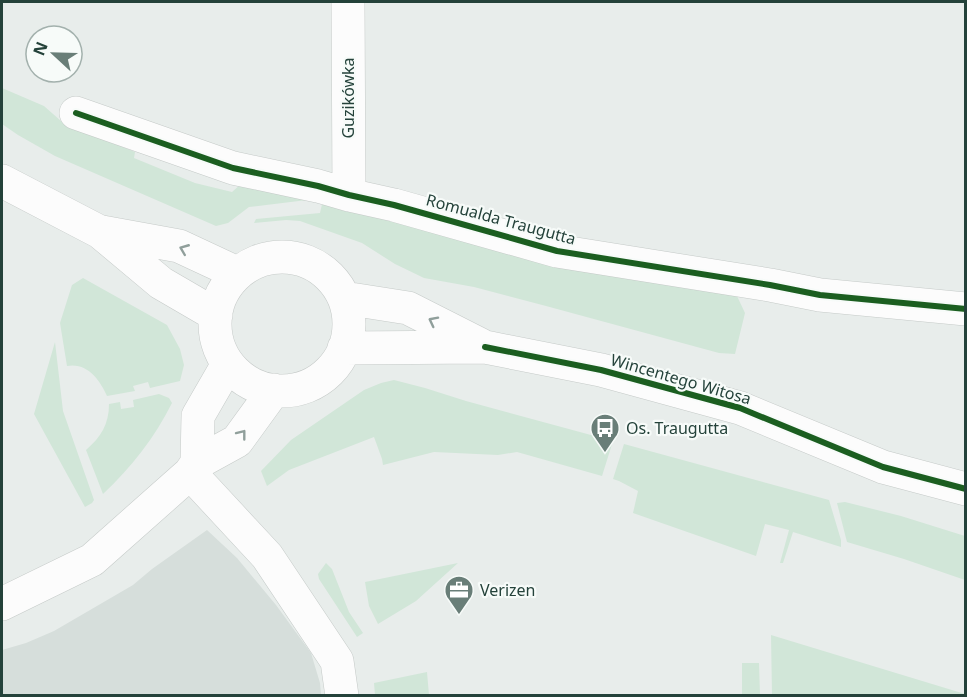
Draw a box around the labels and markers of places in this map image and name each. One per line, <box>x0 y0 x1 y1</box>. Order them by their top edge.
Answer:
bus stop icon: Os. Traugutta <box>589 412 621 454</box>
place label: Os. Traugutta <box>626 417 728 439</box>
office icon: Verizen <box>443 574 475 616</box>
place label: Verizen <box>480 579 535 601</box>

